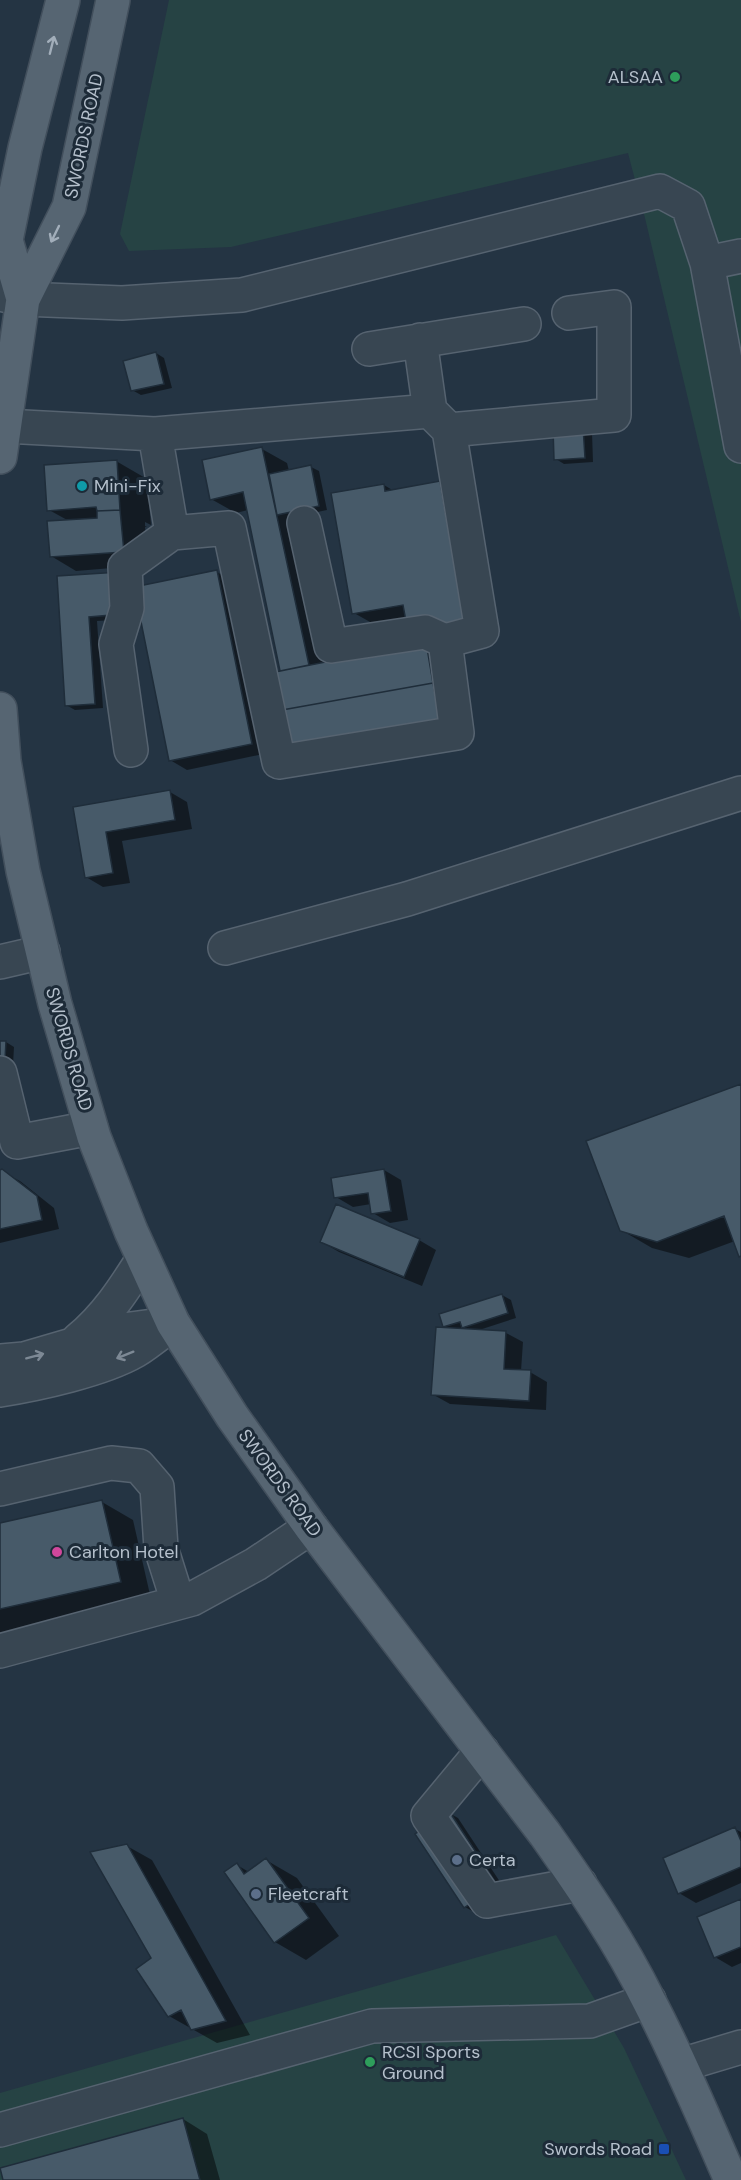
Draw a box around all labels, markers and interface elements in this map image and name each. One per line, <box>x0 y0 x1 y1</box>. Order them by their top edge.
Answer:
one-way arrow <box>46 36 58 55</box>
place label: ALSAA <box>608 65 663 89</box>
marker: ALSAA <box>668 70 682 84</box>
street label: SWORDS ROAD <box>59 71 109 201</box>
one-way arrow <box>49 225 61 243</box>
place label: Mini-Fix <box>94 474 161 498</box>
marker: Mini-Fix <box>75 479 89 493</box>
street label: SWORDS ROAD <box>40 984 98 1114</box>
one-way arrow <box>25 1350 44 1361</box>
one-way arrow <box>116 1350 134 1361</box>
street label: SWORDS ROAD <box>233 1424 327 1542</box>
place label: Carlton Hotel <box>69 1540 179 1564</box>
marker: Carlton Hotel <box>50 1545 64 1559</box>
place label: Certa <box>469 1848 516 1872</box>
marker: Certa <box>450 1853 464 1867</box>
place label: Fleetcraft <box>268 1882 349 1906</box>
marker: Fleetcraft <box>249 1887 263 1901</box>
place label: RCSI Sports Ground <box>382 2040 480 2085</box>
marker: RCSI Sports Ground <box>363 2055 377 2069</box>
place label: Swords Road <box>544 2137 652 2161</box>
marker: Swords Road <box>657 2142 671 2156</box>

